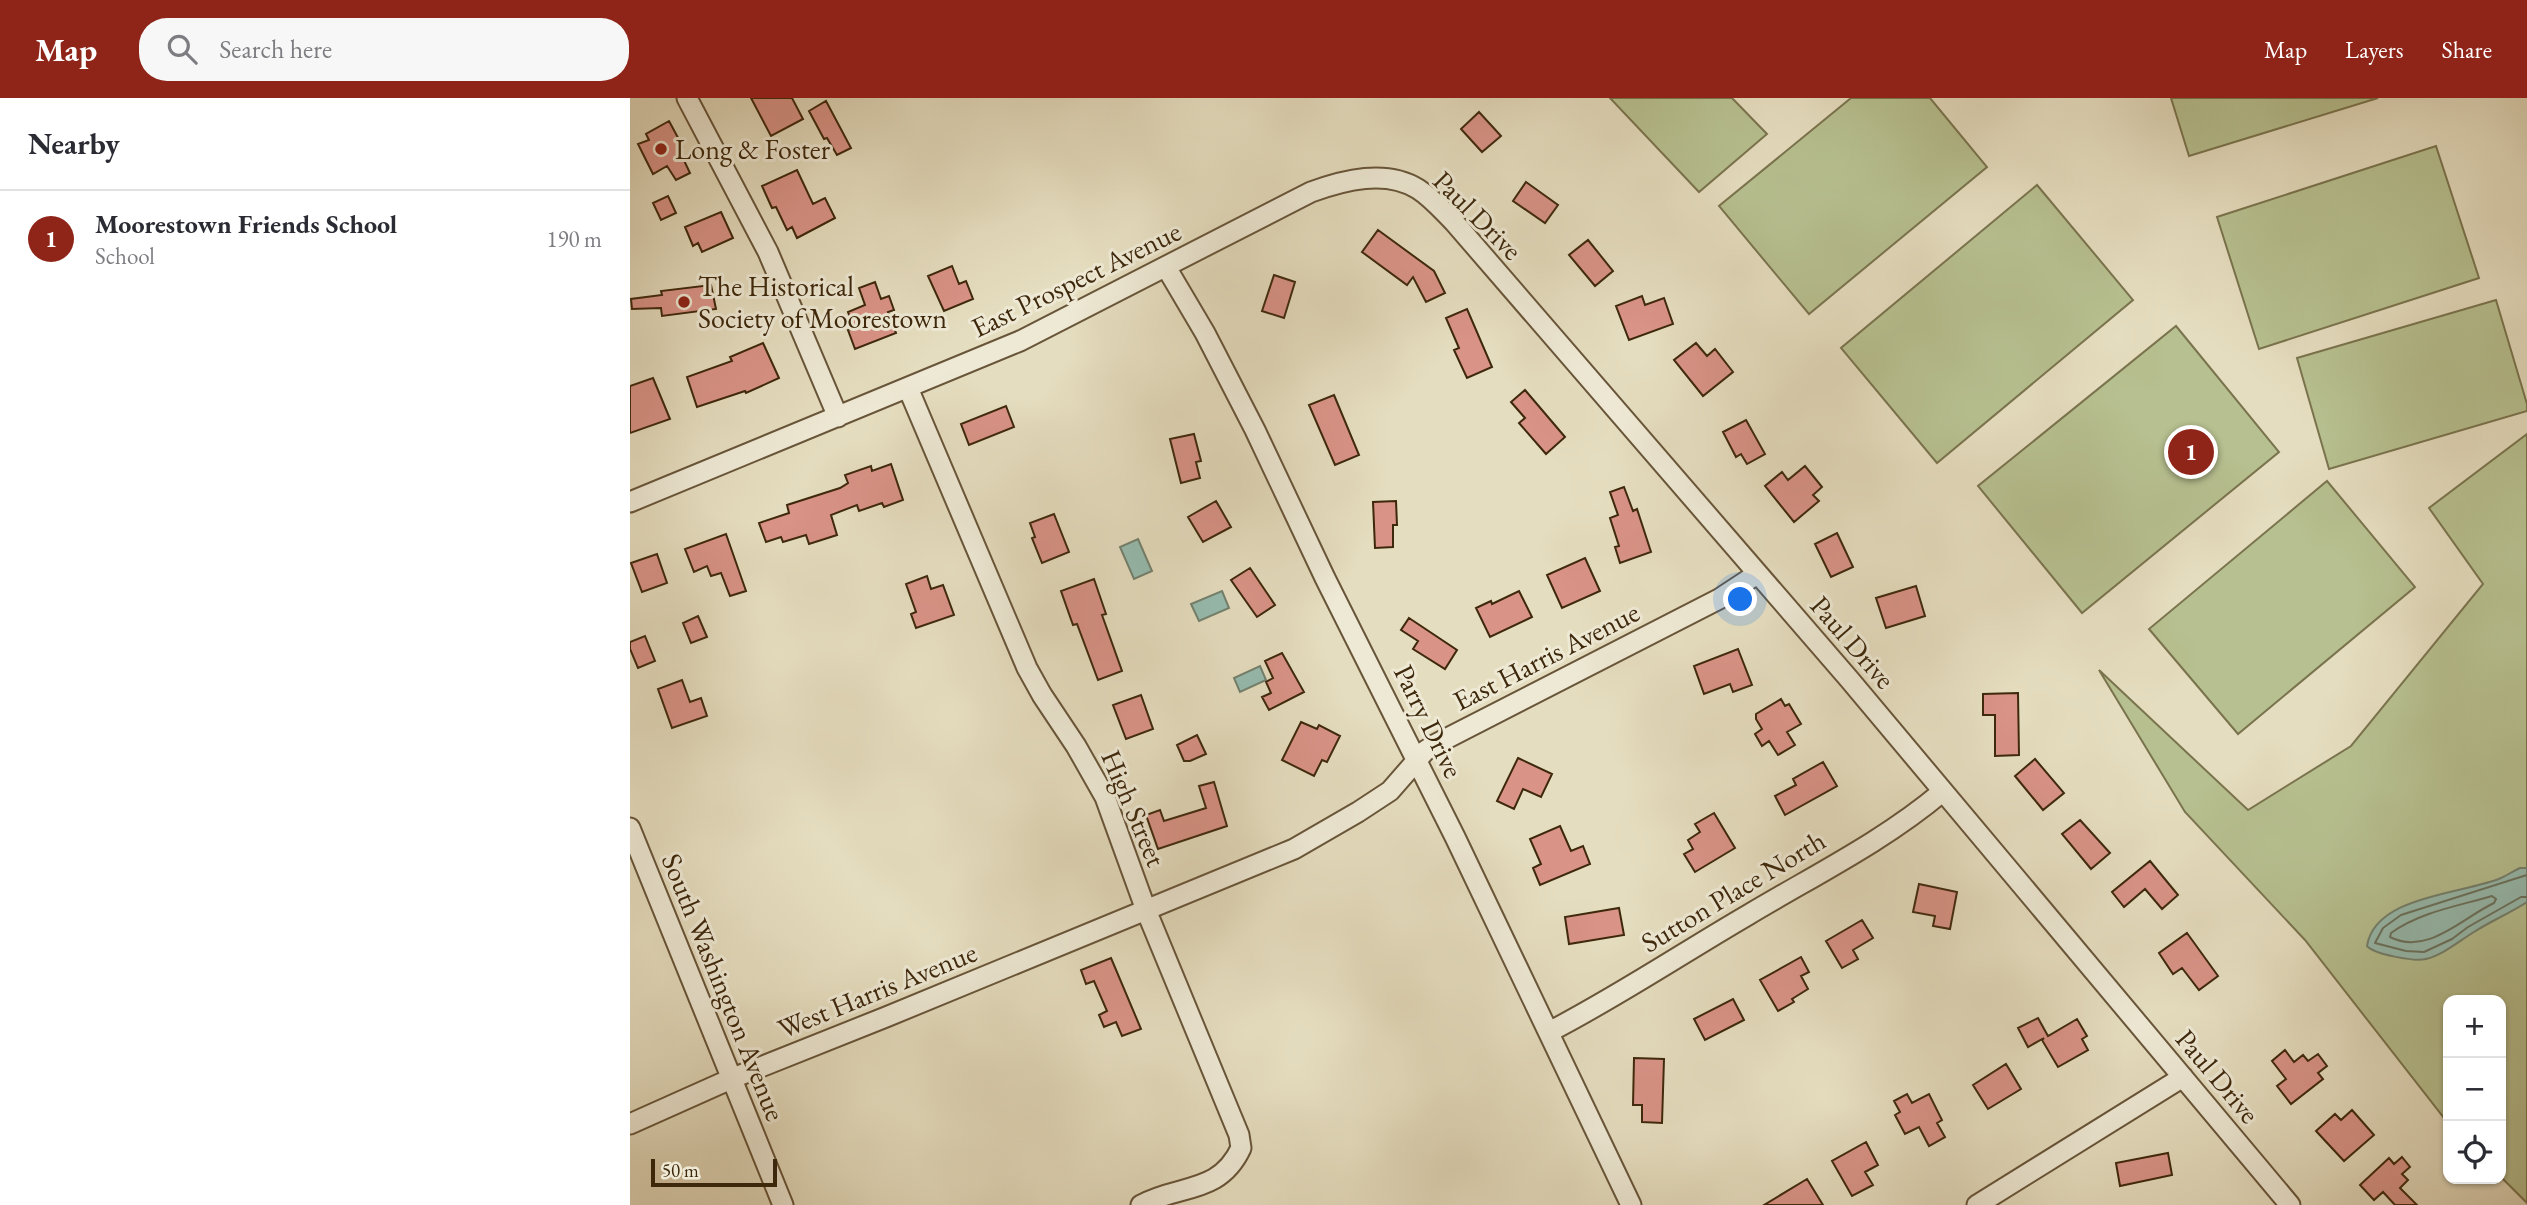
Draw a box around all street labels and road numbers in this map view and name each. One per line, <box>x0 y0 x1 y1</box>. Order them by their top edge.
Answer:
street label: Paul Drive <box>1426 163 1530 267</box>
street label: East Prospect Avenue <box>965 213 1187 345</box>
street label: Paul Drive <box>1803 588 1903 696</box>
street label: East Harris Avenue <box>1447 594 1645 718</box>
street label: Parry Drive <box>1386 658 1472 784</box>
street label: High Street <box>1093 744 1175 872</box>
street label: Sutton Place North <box>1634 822 1832 960</box>
street label: South Washington Avenue <box>654 848 794 1126</box>
street label: West Harris Avenue <box>772 934 982 1046</box>
street label: Paul Drive <box>2168 1021 2268 1131</box>

